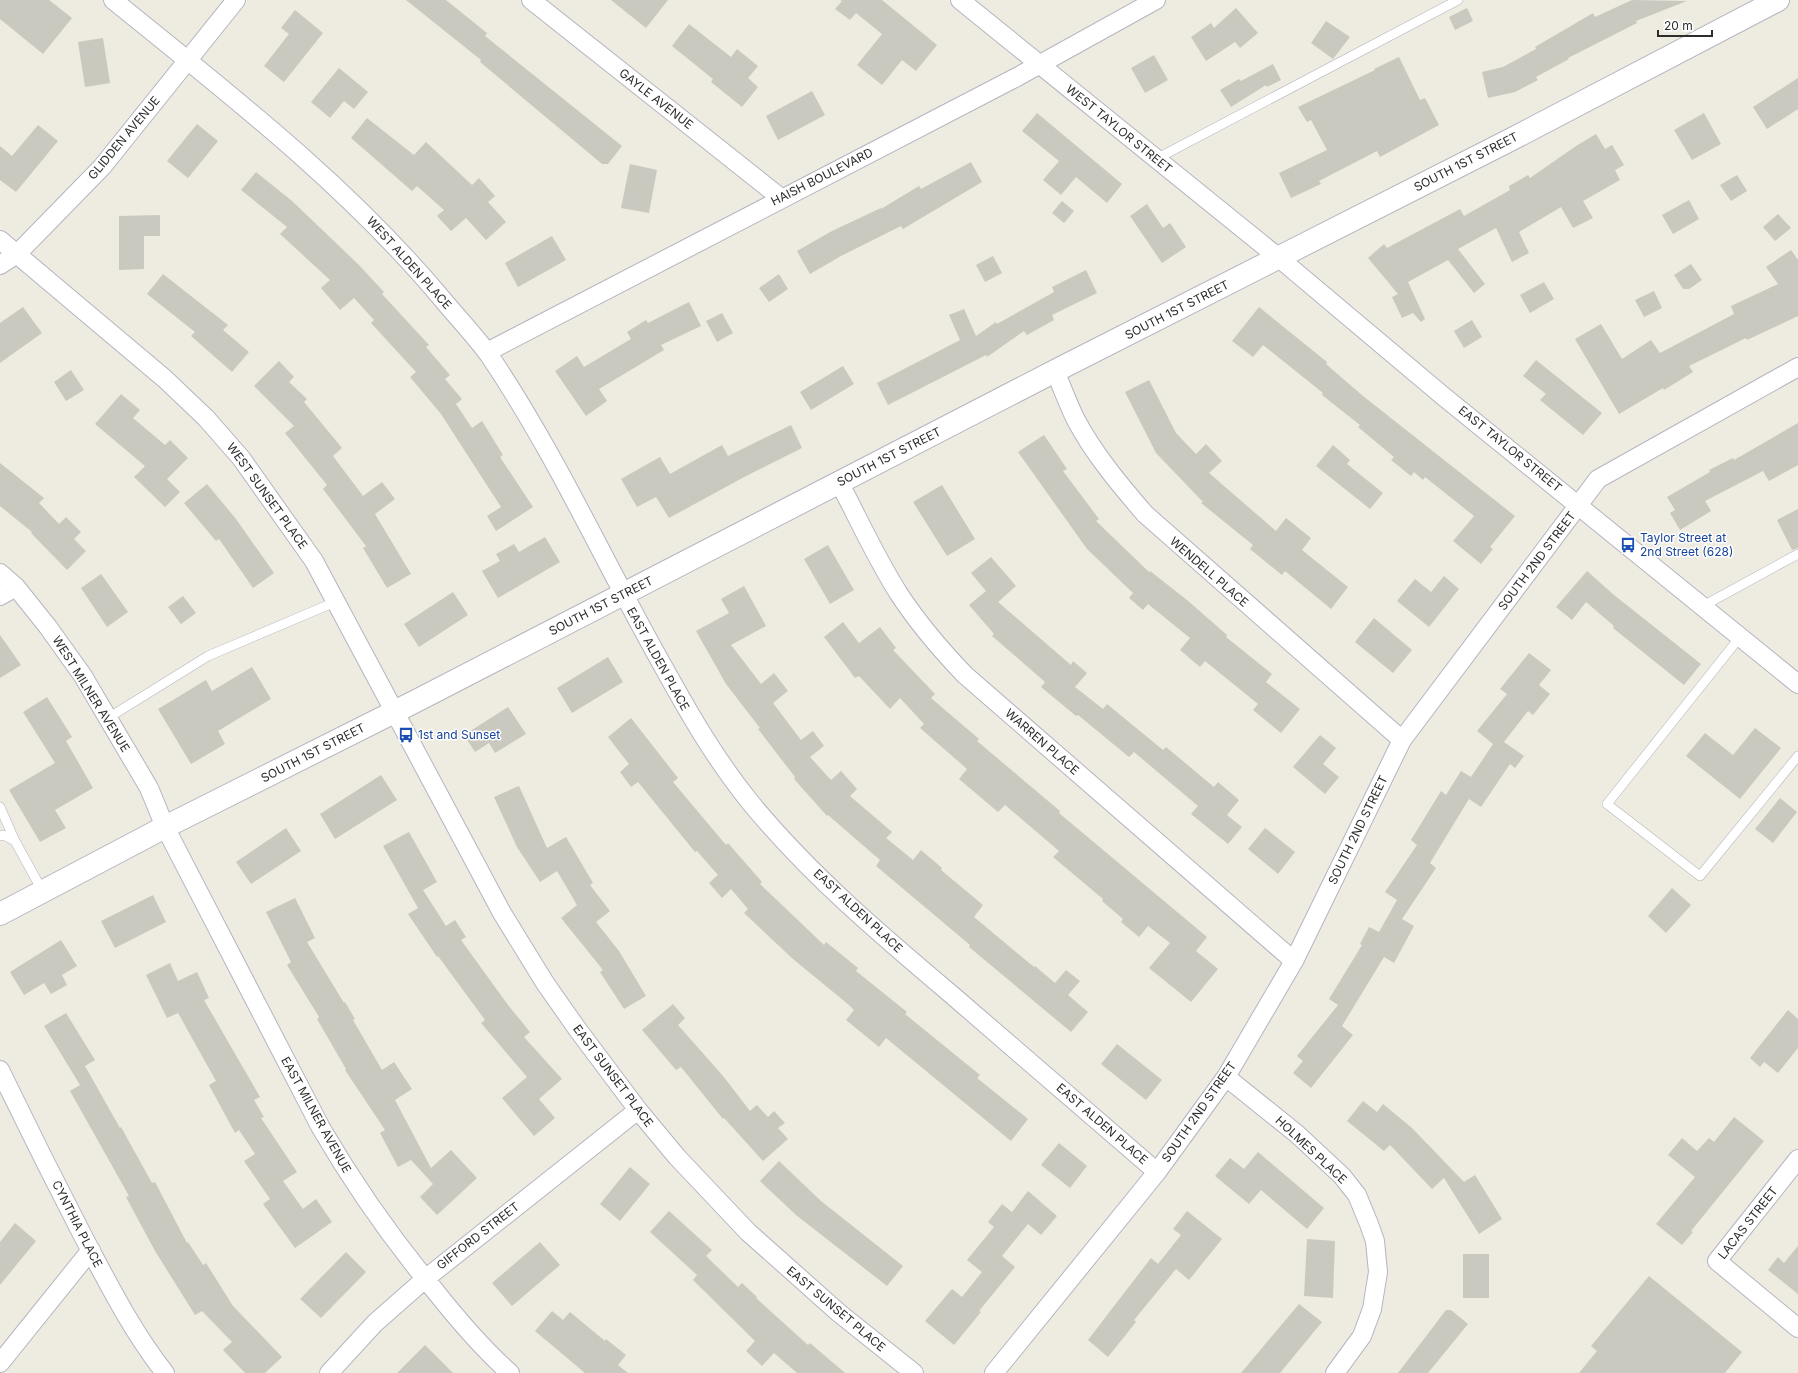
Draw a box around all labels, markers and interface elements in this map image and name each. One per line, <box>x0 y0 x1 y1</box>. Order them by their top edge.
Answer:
scale bar <box>1658 12 1712 38</box>
text: 20 m <box>1664 18 1693 33</box>
street label: GAYLE AVENUE <box>616 65 696 132</box>
street label: WEST TAYLOR STREET <box>1063 81 1176 176</box>
street label: GLIDDEN AVENUE <box>84 93 163 182</box>
street label: SOUTH 1ST STREET <box>1411 129 1521 194</box>
street label: HAISH BOULEVARD <box>768 144 875 209</box>
street label: WEST ALDEN PLACE <box>364 213 455 312</box>
street label: SOUTH 1ST STREET <box>1122 277 1232 342</box>
street label: EAST TAYLOR STREET <box>1456 402 1565 495</box>
street label: SOUTH 1ST STREET <box>834 424 944 489</box>
street label: WEST SUNSET PLACE <box>224 440 311 552</box>
street label: SOUTH 2ND STREET <box>1495 508 1579 613</box>
place label: Taylor Street at 2nd Street (628) <box>1640 530 1733 559</box>
street label: WENDELL PLACE <box>1167 533 1252 610</box>
bus stop icon: Taylor Street at 2nd Street (628) <box>1619 536 1637 554</box>
street label: SOUTH 1ST STREET <box>546 573 656 638</box>
street label: EAST ALDEN PLACE <box>624 604 693 713</box>
street label: WEST MILNER AVENUE <box>50 633 133 755</box>
street label: WARREN PLACE <box>1002 706 1082 778</box>
street label: SOUTH 1ST STREET <box>258 720 368 785</box>
bus stop icon: 1st and Sunset <box>397 726 415 744</box>
place label: 1st and Sunset <box>418 727 500 742</box>
street label: SOUTH 2ND STREET <box>1325 773 1391 887</box>
street label: EAST ALDEN PLACE <box>811 866 906 956</box>
street label: EAST SUNSET PLACE <box>570 1022 657 1130</box>
street label: EAST MILNER AVENUE <box>278 1054 355 1176</box>
street label: SOUTH 2ND STREET <box>1158 1058 1239 1165</box>
street label: EAST ALDEN PLACE <box>1054 1080 1151 1167</box>
street label: HOLMES PLACE <box>1272 1113 1350 1187</box>
street label: CYNTHIA PLACE <box>49 1178 106 1270</box>
street label: LACAS STREET <box>1715 1183 1781 1262</box>
street label: GIFFORD STREET <box>433 1199 522 1272</box>
street label: EAST SUNSET PLACE <box>784 1263 889 1354</box>

